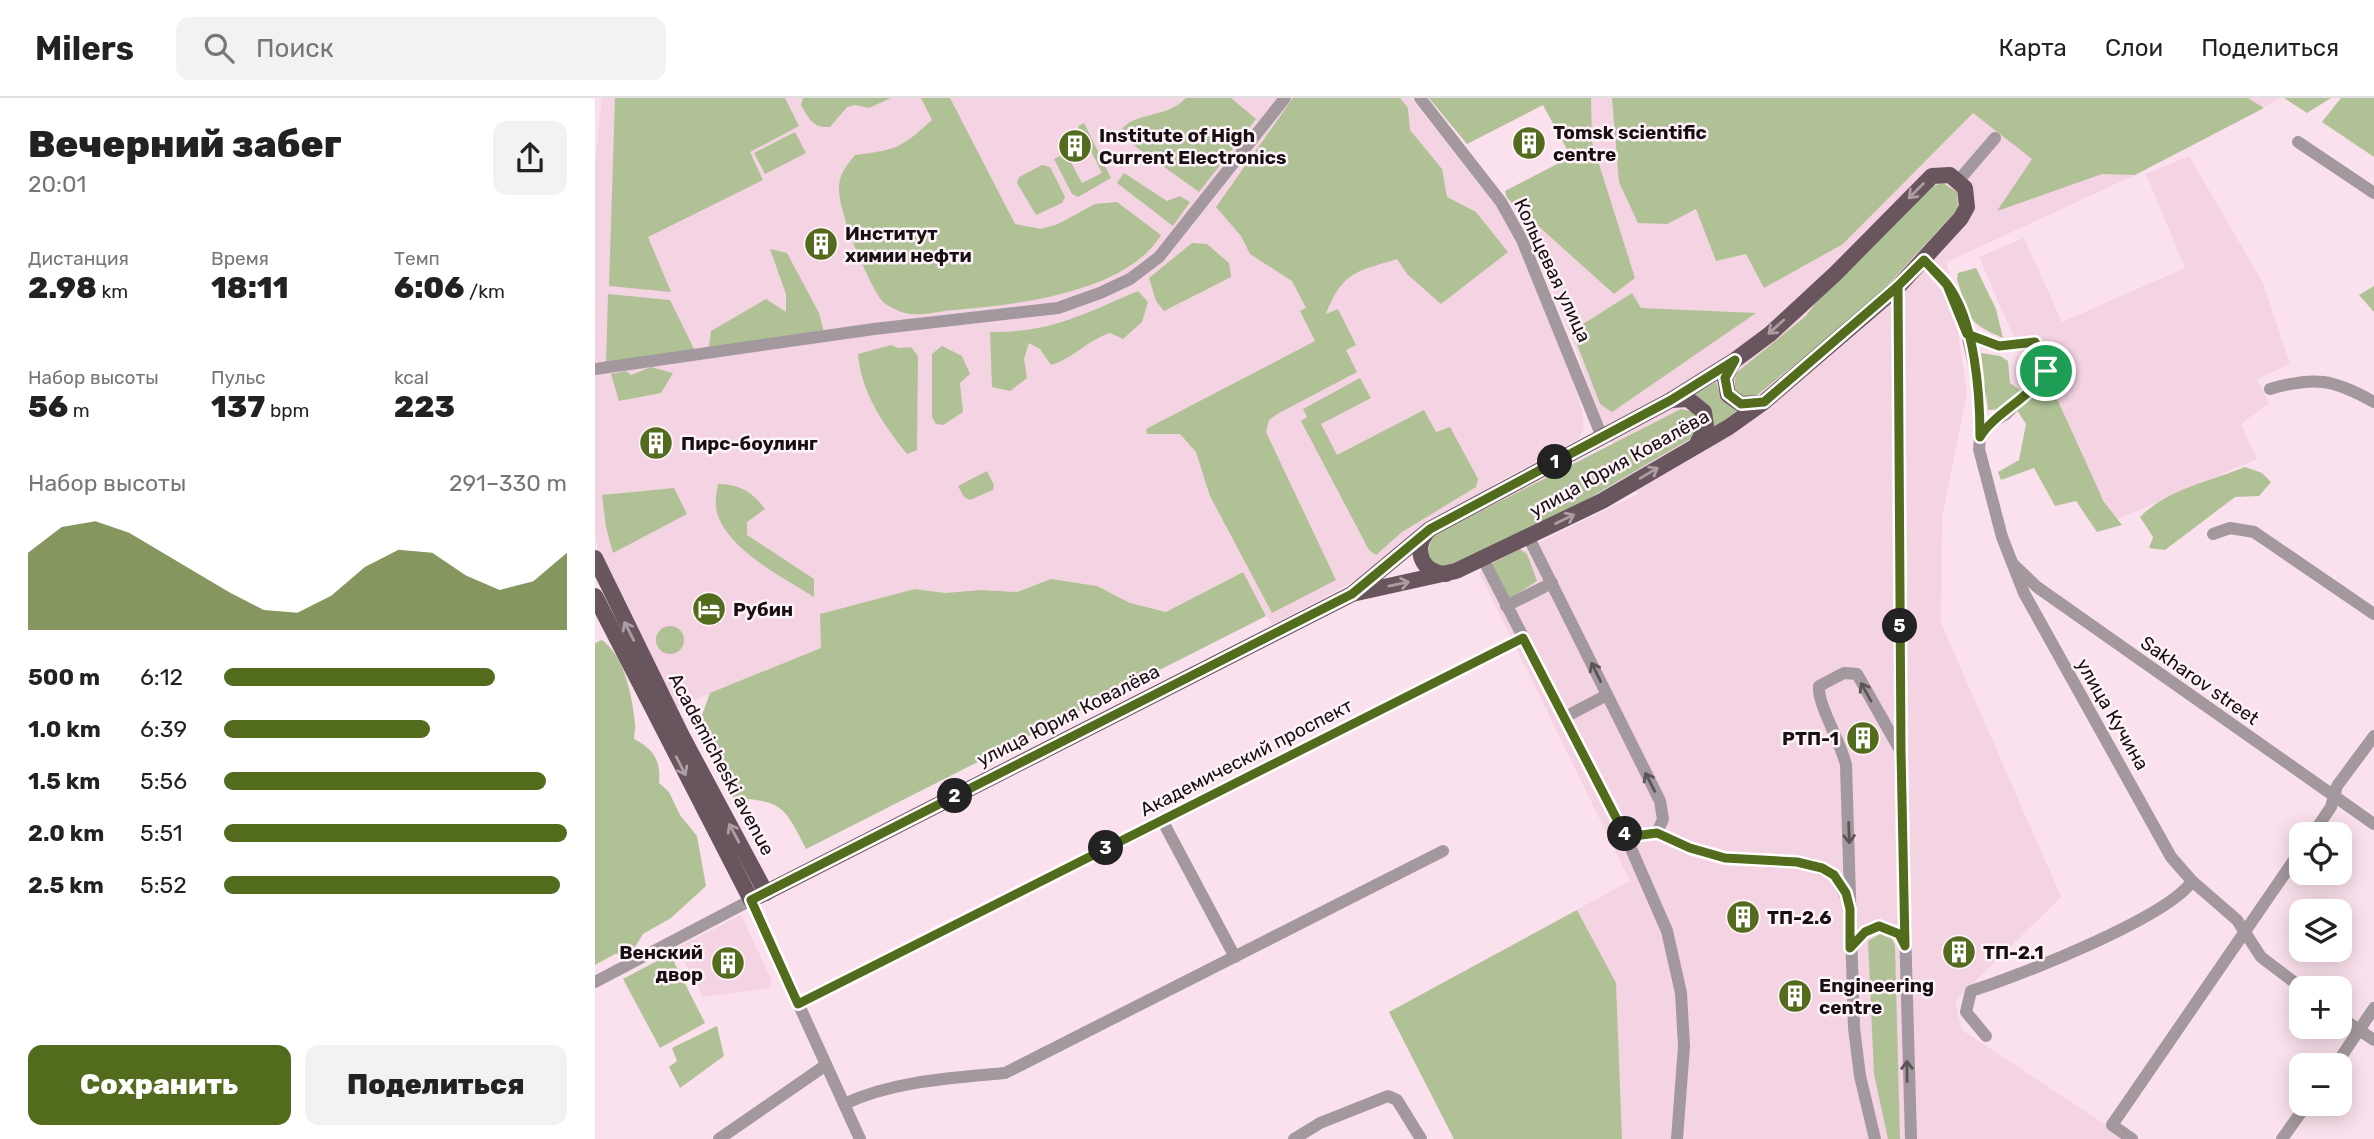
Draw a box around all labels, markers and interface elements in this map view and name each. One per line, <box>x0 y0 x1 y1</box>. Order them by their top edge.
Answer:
search box <box>176 17 666 80</box>
text: Milers <box>35 29 134 68</box>
icon: search <box>200 29 238 67</box>
text: Поиск <box>256 33 334 64</box>
text: Карта <box>1998 34 2067 62</box>
text: Слои <box>2105 34 2163 62</box>
text: Поделиться <box>2201 34 2339 62</box>
text: Вечерний забег <box>28 121 342 167</box>
button: share <box>493 121 567 195</box>
place label: Tomsk scientific centre <box>1553 121 1707 166</box>
place label: Institute of High Current Electronics <box>1099 124 1286 169</box>
building icon: Tomsk scientific centre <box>1510 124 1548 162</box>
building icon: Institute of High Current Electronics <box>1056 127 1094 165</box>
text: 20:01 <box>28 170 86 198</box>
one-way arrow <box>1908 183 1925 200</box>
street label: Кольцевая улица <box>1509 195 1596 346</box>
place label: Институт химии нефти <box>845 222 972 267</box>
building icon: Институт химии нефти <box>802 225 840 263</box>
text: Дистанция <box>28 247 129 270</box>
text: Время <box>211 247 269 270</box>
text: Темп <box>394 247 440 270</box>
text: 2.98 <box>28 270 97 306</box>
text: 18:11 <box>211 270 288 306</box>
text: 6:06 <box>394 270 464 306</box>
text: km <box>97 280 128 303</box>
text: /km <box>464 280 505 303</box>
one-way arrow <box>1768 319 1785 336</box>
pin <box>2016 341 2076 401</box>
icon: arrive <box>2027 352 2065 390</box>
text: Набор высоты <box>28 366 159 389</box>
text: Пульс <box>211 366 265 389</box>
text: kcal <box>394 366 429 389</box>
text: 56 <box>28 389 68 425</box>
text: 137 <box>211 389 265 425</box>
text: 223 <box>394 389 455 425</box>
text: m <box>68 399 90 422</box>
text: bpm <box>265 399 310 422</box>
street label: улица Юрия Ковалёва <box>1525 404 1713 522</box>
building icon: Пирс-боулинг <box>637 424 675 462</box>
place label: Пирс-боулинг <box>681 432 818 455</box>
pin: 1 <box>1537 444 1573 480</box>
text: 1 <box>1550 450 1559 473</box>
one-way arrow <box>1638 466 1658 480</box>
text: Набор высоты <box>28 469 186 497</box>
text: 291–330 m <box>449 469 567 497</box>
one-way arrow <box>1554 512 1575 525</box>
one-way arrow <box>1387 577 1410 591</box>
hotel icon: Рубин <box>690 590 728 628</box>
place label: Рубин <box>733 598 793 621</box>
pin: 5 <box>1883 608 1917 644</box>
text: 5 <box>1893 614 1906 637</box>
one-way arrow <box>621 621 635 642</box>
street label: Sakharov street <box>2136 631 2264 730</box>
street label: улица Кучина <box>2071 654 2154 774</box>
street label: улица Юрия Ковалёва <box>973 659 1163 771</box>
one-way arrow <box>1588 662 1602 683</box>
text: 500 m <box>28 663 100 691</box>
text: 6:12 <box>140 663 183 691</box>
street label: Academicheski avenue <box>664 669 779 859</box>
one-way arrow <box>1859 682 1873 702</box>
street label: Академический проспект <box>1136 694 1357 821</box>
text: 1.0 km <box>28 715 101 743</box>
text: 6:39 <box>140 715 187 743</box>
building icon: РТП-1 <box>1844 719 1882 757</box>
place label: РТП-1 <box>1782 727 1839 750</box>
one-way arrow <box>675 755 689 776</box>
text: 1.5 km <box>28 767 100 795</box>
text: 5:56 <box>140 767 187 795</box>
one-way arrow <box>1643 772 1657 793</box>
pin: 2 <box>937 778 973 814</box>
text: 2 <box>948 784 961 807</box>
pin: 4 <box>1607 816 1643 852</box>
text: 2.0 km <box>28 819 104 847</box>
text: 5:51 <box>140 819 183 847</box>
one-way arrow <box>1842 821 1855 844</box>
text: 4 <box>1618 822 1631 845</box>
map controls <box>2289 822 2352 1116</box>
button: locate <box>2289 822 2352 885</box>
one-way arrow <box>726 823 740 843</box>
pin: 3 <box>1089 830 1123 866</box>
text: 3 <box>1099 836 1112 859</box>
text: 2.5 km <box>28 871 104 899</box>
text: 5:52 <box>140 871 187 899</box>
building icon: ТП-2.6 <box>1724 898 1762 936</box>
button: layers <box>2289 899 2352 962</box>
place label: ТП-2.6 <box>1767 906 1832 929</box>
building icon: ТП-2.1 <box>1940 933 1978 971</box>
place label: Венский двор <box>619 941 703 986</box>
place label: ТП-2.1 <box>1983 941 2044 964</box>
building icon: Венский двор <box>709 944 747 982</box>
place label: Engineering centre <box>1819 974 1934 1019</box>
button: + <box>2289 976 2352 1039</box>
building icon: Engineering centre <box>1776 977 1814 1015</box>
button: Сохранить <box>28 1045 291 1125</box>
button: Поделиться <box>305 1045 567 1125</box>
button: − <box>2289 1053 2352 1116</box>
one-way arrow <box>1900 1060 1913 1083</box>

